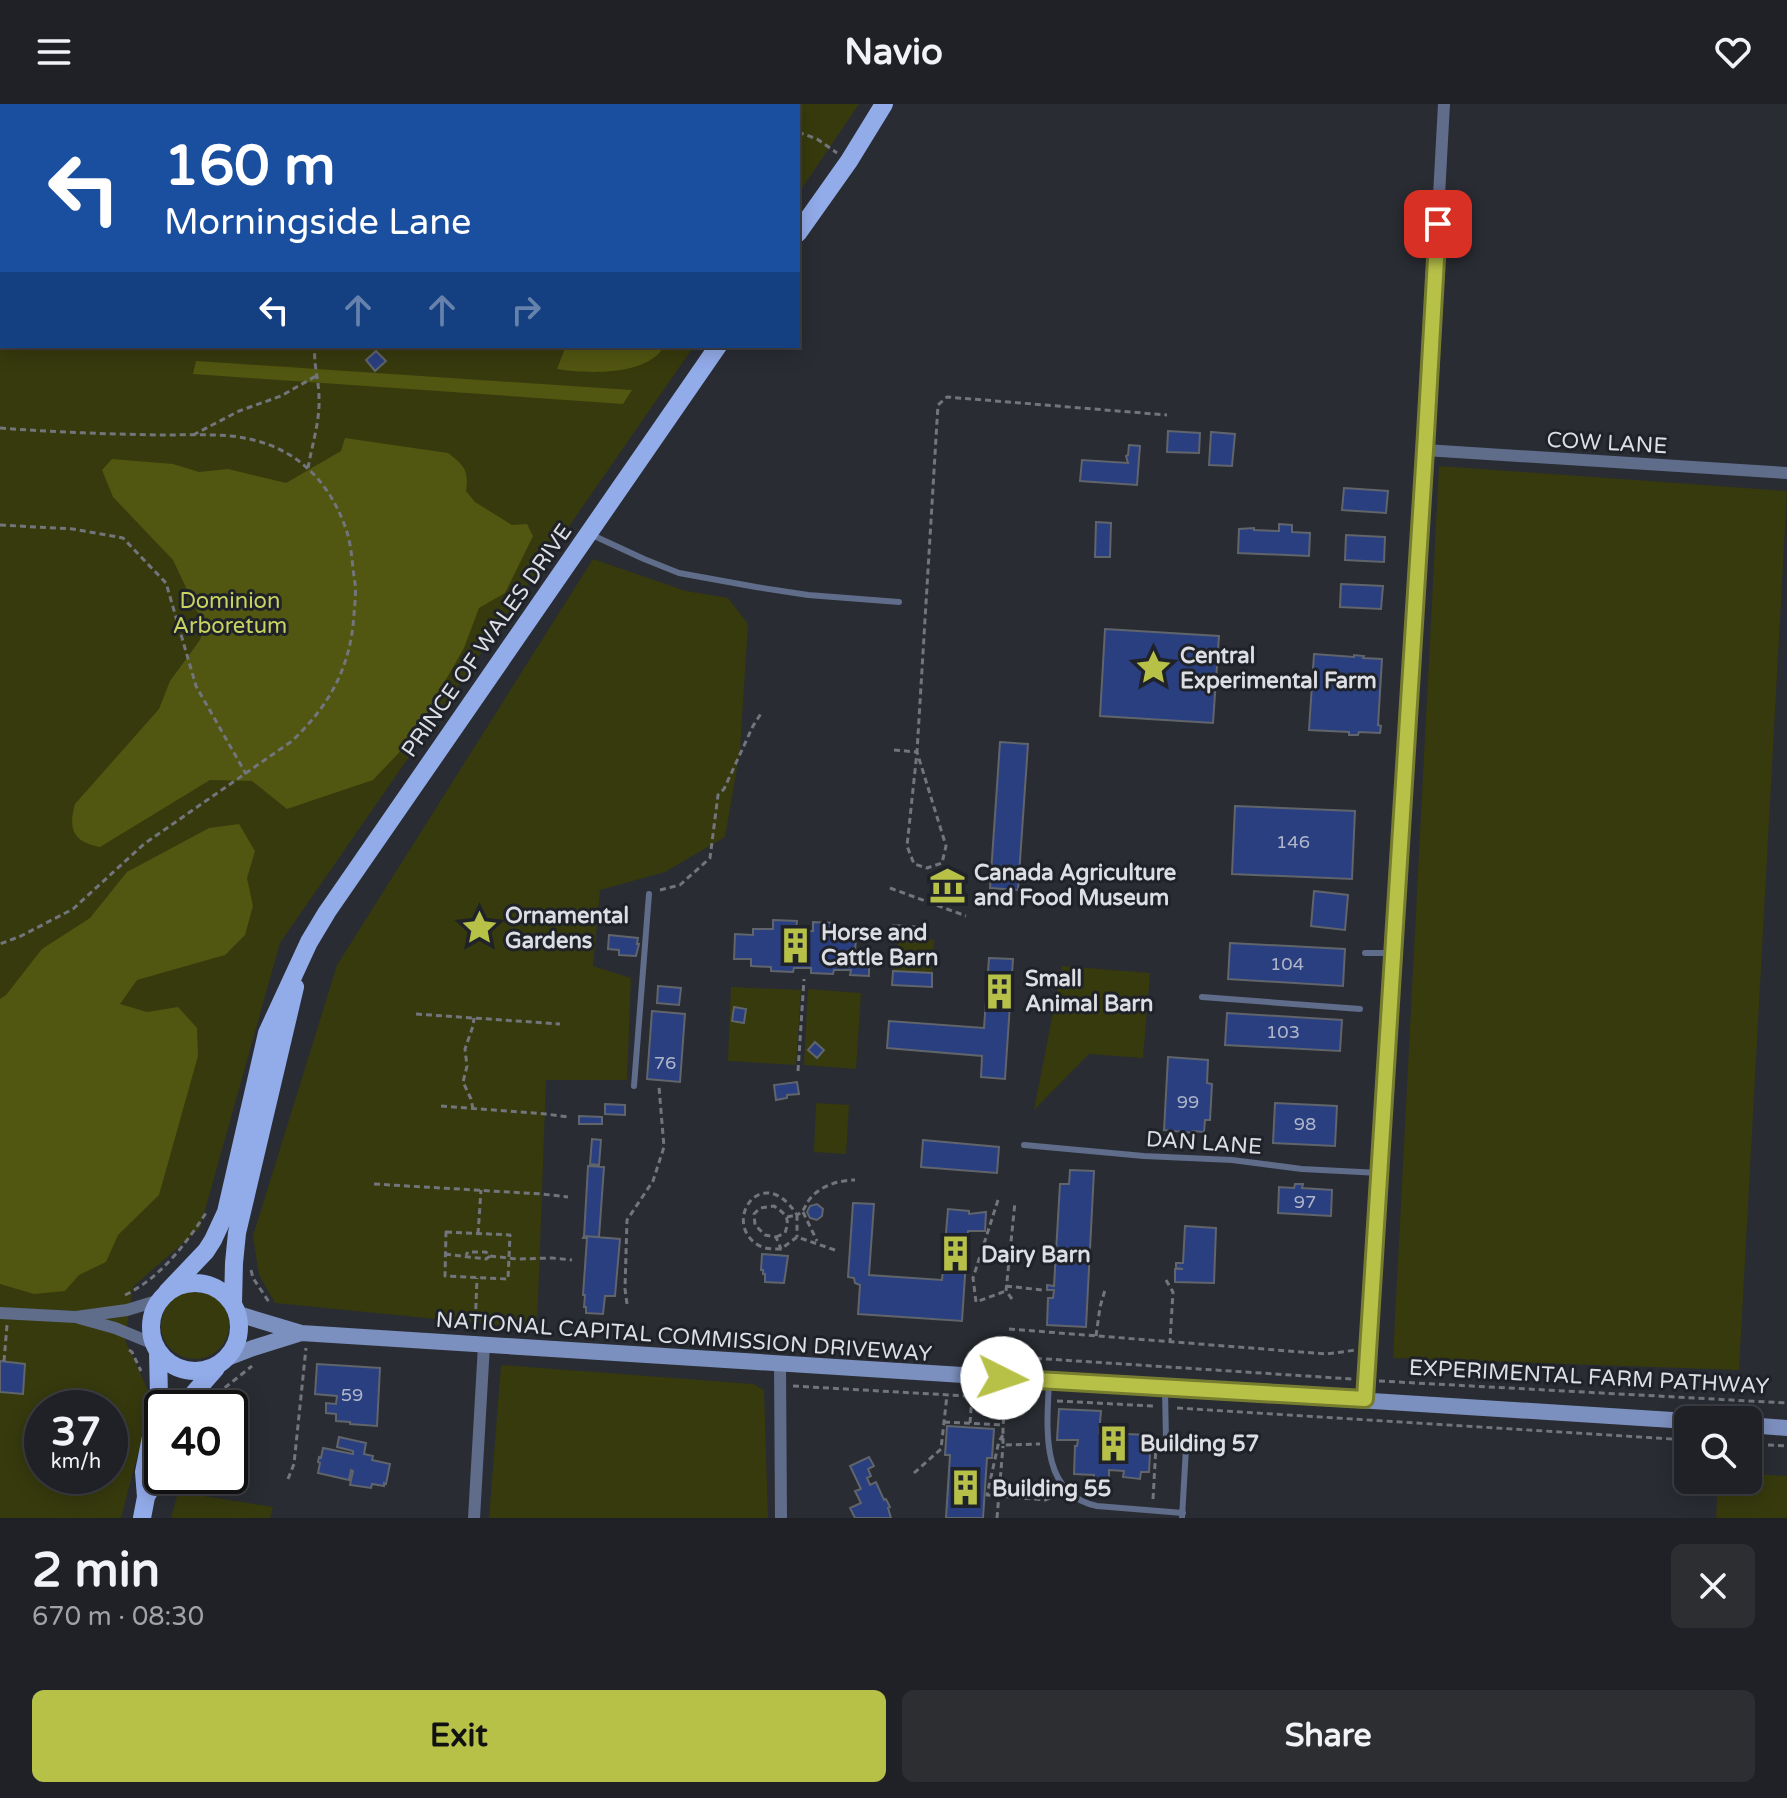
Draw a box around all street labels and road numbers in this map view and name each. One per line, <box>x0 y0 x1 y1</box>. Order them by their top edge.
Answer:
street label: COW LANE <box>1546 427 1668 459</box>
street label: PRINCE OF WALES DRIVE <box>396 519 577 762</box>
street label: DAN LANE <box>1145 1126 1263 1160</box>
street label: NATIONAL CAPITAL COMMISSION DRIVEWAY <box>435 1307 933 1367</box>
street label: EXPERIMENTAL FARM PATHWAY <box>1408 1355 1770 1399</box>

